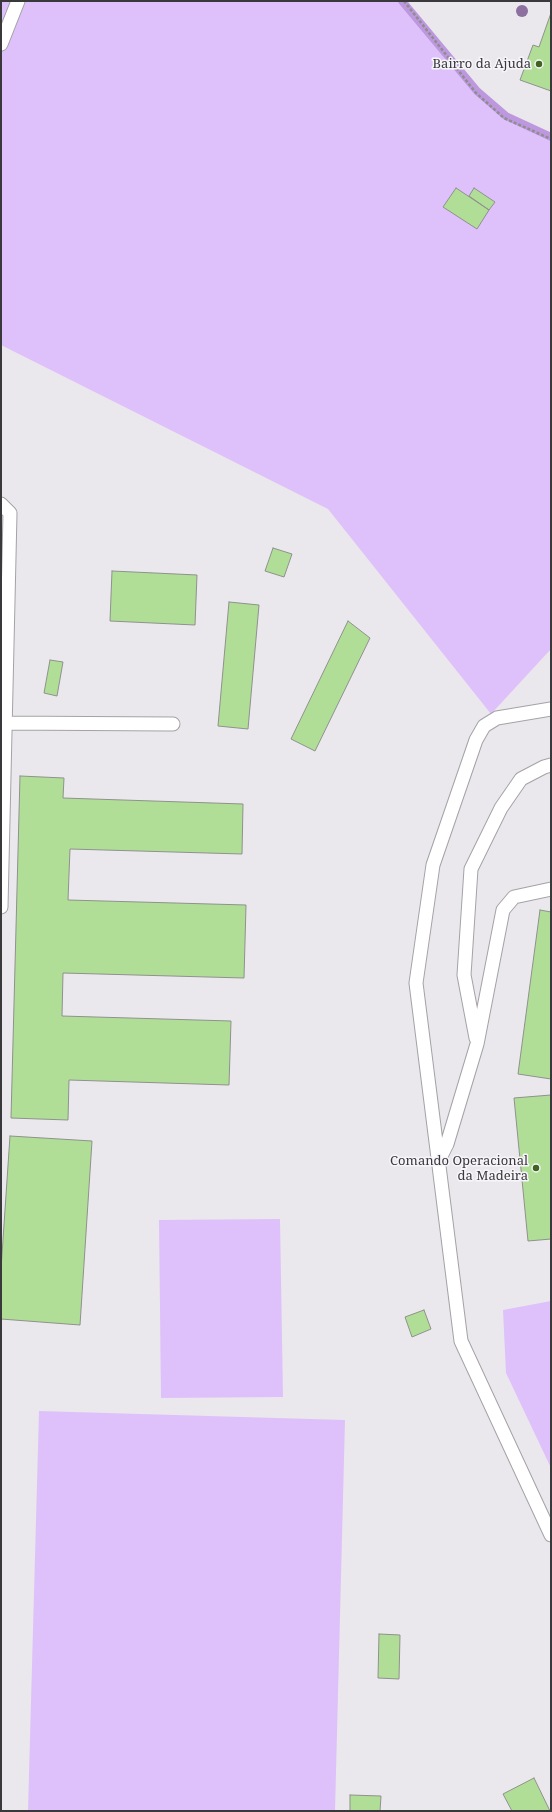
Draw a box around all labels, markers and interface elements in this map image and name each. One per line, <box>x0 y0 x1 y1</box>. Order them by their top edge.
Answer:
place label: Bairro da Ajuda <box>433 56 531 72</box>
marker: Bairro da Ajuda <box>534 59 544 69</box>
place label: Comando Operacional da Madeira <box>390 1153 528 1184</box>
marker: Comando Operacional da Madeira <box>531 1163 541 1173</box>

